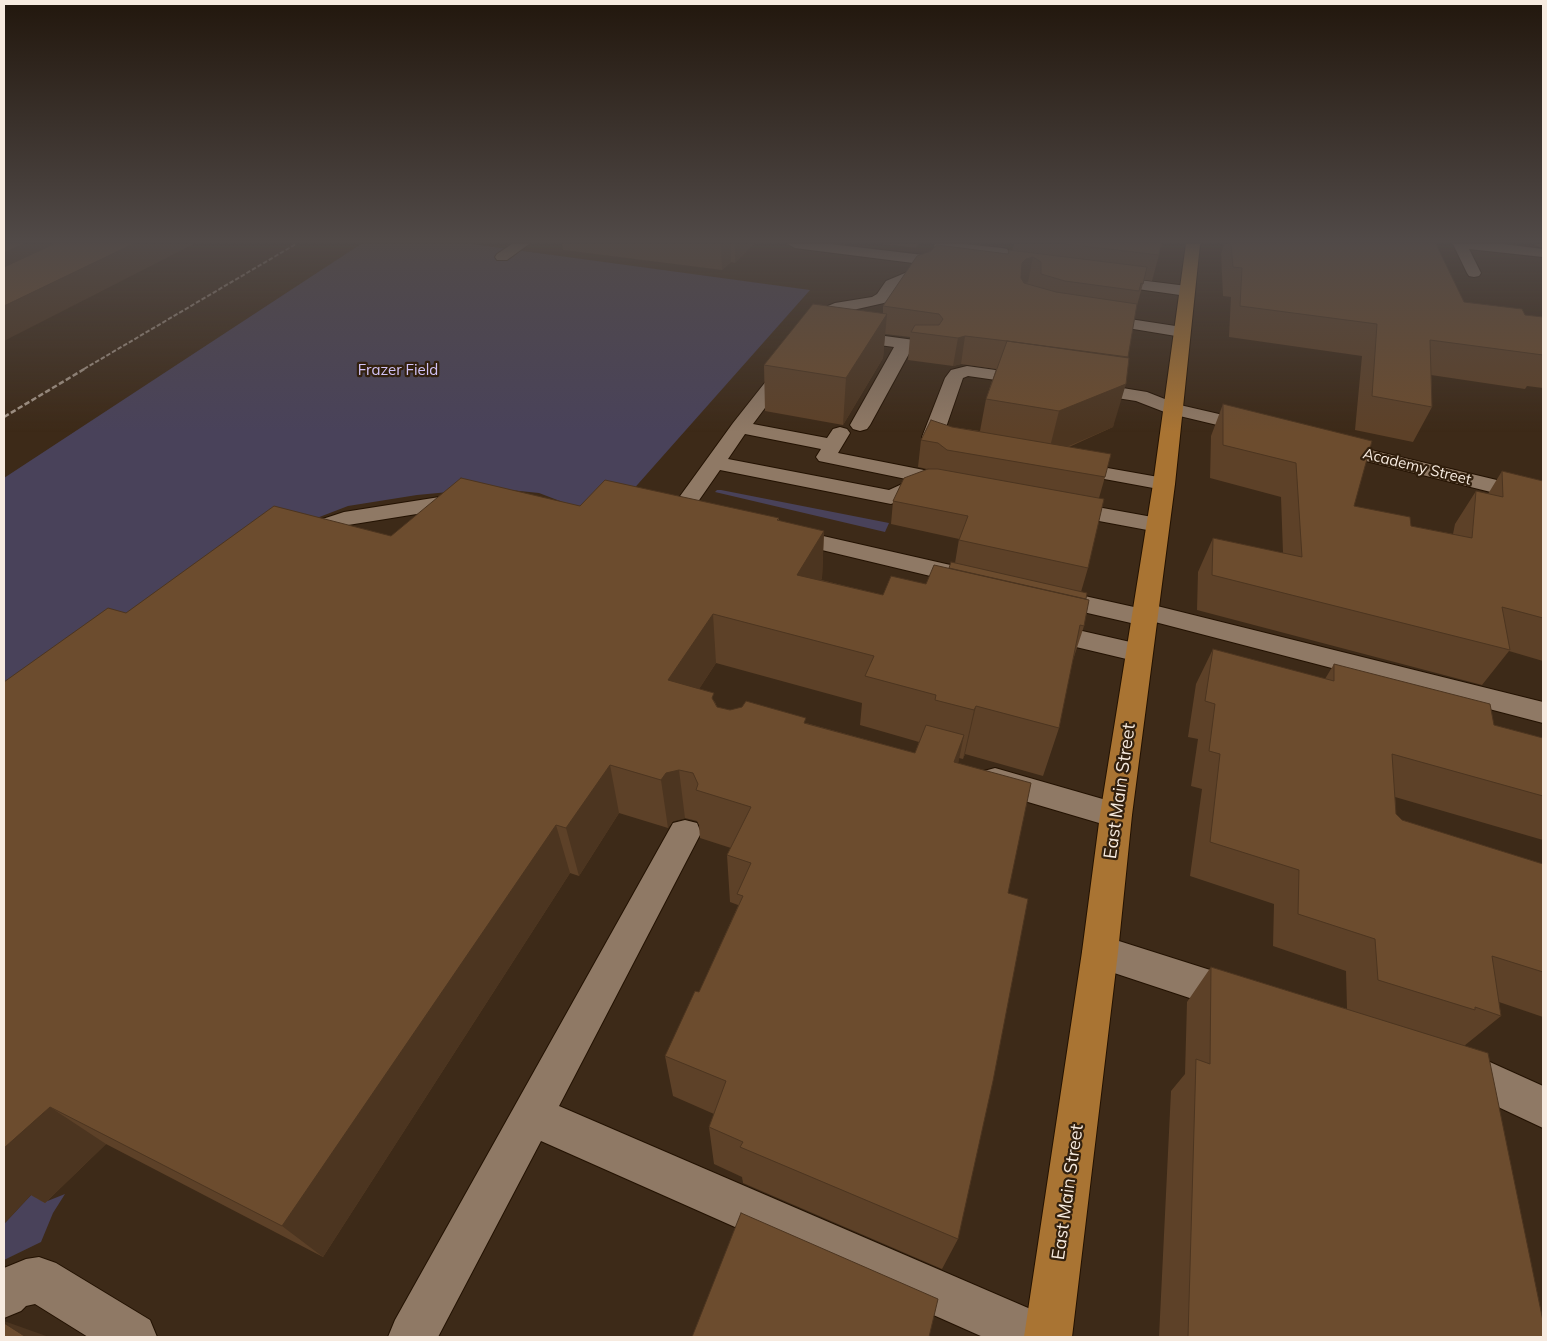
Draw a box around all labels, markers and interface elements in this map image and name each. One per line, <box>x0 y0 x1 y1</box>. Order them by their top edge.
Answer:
park label: Frazer Field <box>358 361 438 379</box>
street label: Academy Street <box>1361 445 1473 489</box>
street label: East Main Street <box>1100 722 1140 860</box>
street label: East Main Street <box>1048 1123 1088 1261</box>

